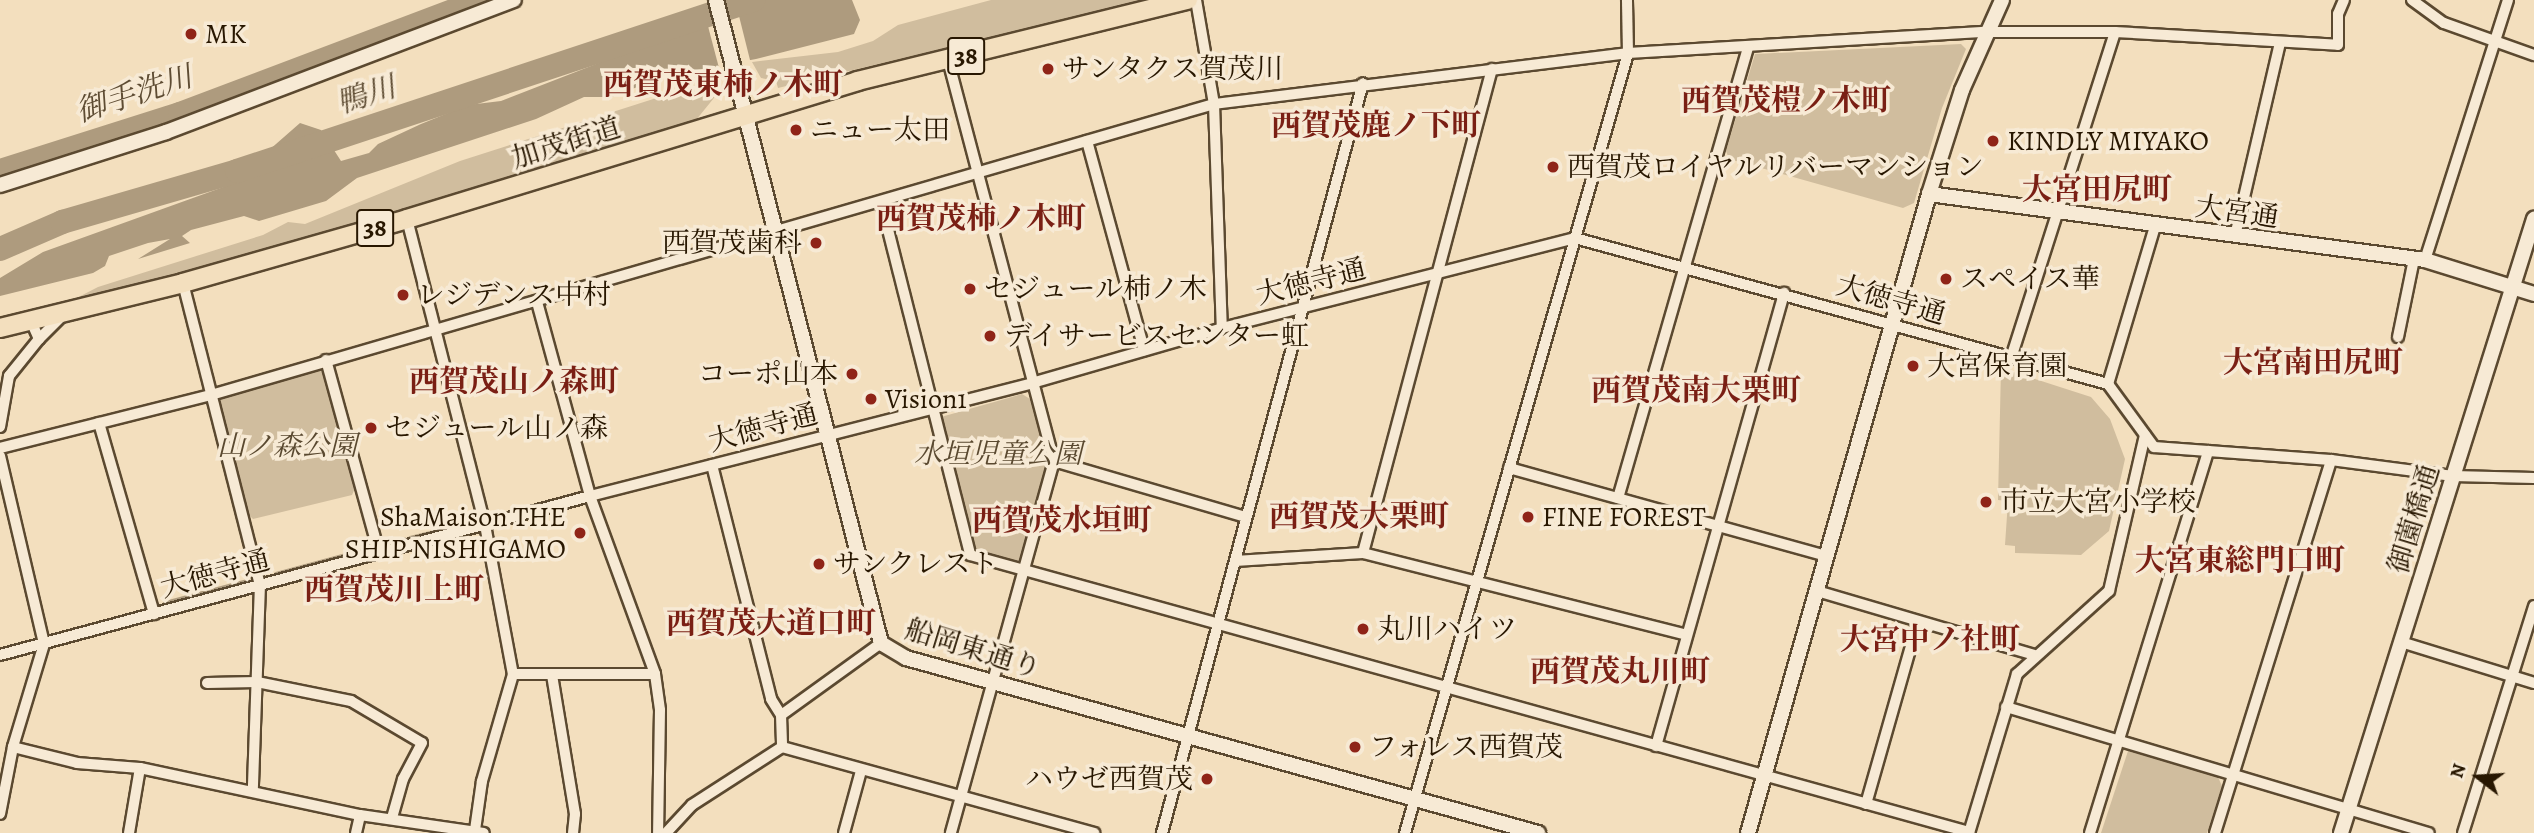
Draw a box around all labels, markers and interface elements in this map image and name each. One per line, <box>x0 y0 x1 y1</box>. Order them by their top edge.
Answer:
place label: MK <box>205 17 246 51</box>
marker: MK <box>183 26 199 42</box>
road number: 38 <box>947 34 985 78</box>
place label: サンタクス賀茂川 <box>1062 52 1286 86</box>
water label: 御手洗川 <box>71 58 197 130</box>
marker: サンタクス賀茂川 <box>1040 61 1056 77</box>
district label: 西賀茂東柿ノ木町 <box>603 66 843 102</box>
water label: 鴨川 <box>332 69 400 121</box>
district label: 西賀茂榿ノ木町 <box>1681 82 1891 118</box>
district label: 西賀茂鹿ノ下町 <box>1271 107 1481 143</box>
street label: 加茂街道 <box>508 111 624 175</box>
place label: ニュー太田 <box>810 113 950 147</box>
marker: ニュー太田 <box>788 122 804 138</box>
place label: KINDLY MIYAKO <box>2007 124 2209 158</box>
marker: KINDLY MIYAKO <box>1985 133 2001 149</box>
place label: 西賀茂ロイヤルリバーマンション <box>1567 150 1987 184</box>
marker: 西賀茂ロイヤルリバーマンション <box>1545 159 1561 175</box>
district label: 大宮田尻町 <box>2022 171 2172 207</box>
street label: 大宮通 <box>2193 190 2281 234</box>
district label: 西賀茂柿ノ木町 <box>876 200 1086 236</box>
road number: 38 <box>356 205 394 250</box>
place label: 西賀茂歯科 <box>662 226 802 260</box>
marker: 西賀茂歯科 <box>808 235 824 251</box>
street label: 大徳寺通 <box>1253 252 1369 312</box>
place label: スペイス華 <box>1960 262 2100 296</box>
street label: 大徳寺通 <box>1833 268 1949 332</box>
marker: スペイス華 <box>1938 271 1954 287</box>
place label: セジュール柿ノ木 <box>984 272 1208 306</box>
place label: レジデンス中村 <box>417 278 613 312</box>
marker: セジュール柿ノ木 <box>962 281 978 297</box>
marker: レジデンス中村 <box>395 287 411 303</box>
place label: デイサービスセンター虹 <box>1004 319 1312 353</box>
marker: デイサービスセンター虹 <box>982 328 998 344</box>
district label: 大宮南田尻町 <box>2223 344 2403 380</box>
place label: 大宮保育園 <box>1927 349 2067 383</box>
place label: コーポ山本 <box>698 357 838 391</box>
marker: 大宮保育園 <box>1905 358 1921 374</box>
district label: 西賀茂山ノ森町 <box>409 363 619 399</box>
marker: コーポ山本 <box>844 366 860 382</box>
district label: 西賀茂南大栗町 <box>1591 372 1801 408</box>
place label: Vision1 <box>885 382 967 416</box>
marker: Vision1 <box>863 391 879 407</box>
street label: 大徳寺通 <box>705 397 821 459</box>
place label: セジュール山ノ森 <box>385 411 609 445</box>
marker: セジュール山ノ森 <box>363 420 379 436</box>
park label: 山ノ森公園 <box>217 429 357 463</box>
park label: 水垣児童公園 <box>914 437 1082 471</box>
street label: 御薗橋通 <box>2382 461 2446 577</box>
place label: 市立大宮小学校 <box>2000 485 2196 519</box>
marker: 市立大宮小学校 <box>1978 494 1994 510</box>
district label: 西賀茂大栗町 <box>1269 498 1449 534</box>
place label: ShaMaison THE SHIP NISHIGAMO <box>345 500 566 566</box>
place label: FINE FOREST <box>1542 500 1706 534</box>
district label: 西賀茂水垣町 <box>972 502 1152 538</box>
marker: FINE FOREST <box>1520 509 1536 525</box>
marker: ShaMaison THE SHIP NISHIGAMO <box>572 525 588 541</box>
district label: 大宮東総門口町 <box>2135 542 2345 578</box>
street label: 大徳寺通 <box>157 543 273 605</box>
place label: サンクレスト <box>833 547 1001 581</box>
marker: サンクレスト <box>811 556 827 572</box>
district label: 西賀茂川上町 <box>304 571 484 607</box>
district label: 西賀茂大道口町 <box>666 605 876 641</box>
street label: 船岡東通り <box>901 612 1045 686</box>
place label: 丸川ハイツ <box>1377 612 1517 646</box>
marker: 丸川ハイツ <box>1355 621 1371 637</box>
district label: 大宮中ノ社町 <box>1840 621 2020 657</box>
district label: 西賀茂丸川町 <box>1530 653 1710 689</box>
place label: フォレス西賀茂 <box>1369 730 1565 764</box>
marker: フォレス西賀茂 <box>1347 739 1363 755</box>
north arrow <box>2443 742 2513 812</box>
text: N <box>2443 760 2472 781</box>
place label: ハウゼ西賀茂 <box>1025 762 1193 796</box>
marker: ハウゼ西賀茂 <box>1199 771 1215 787</box>

